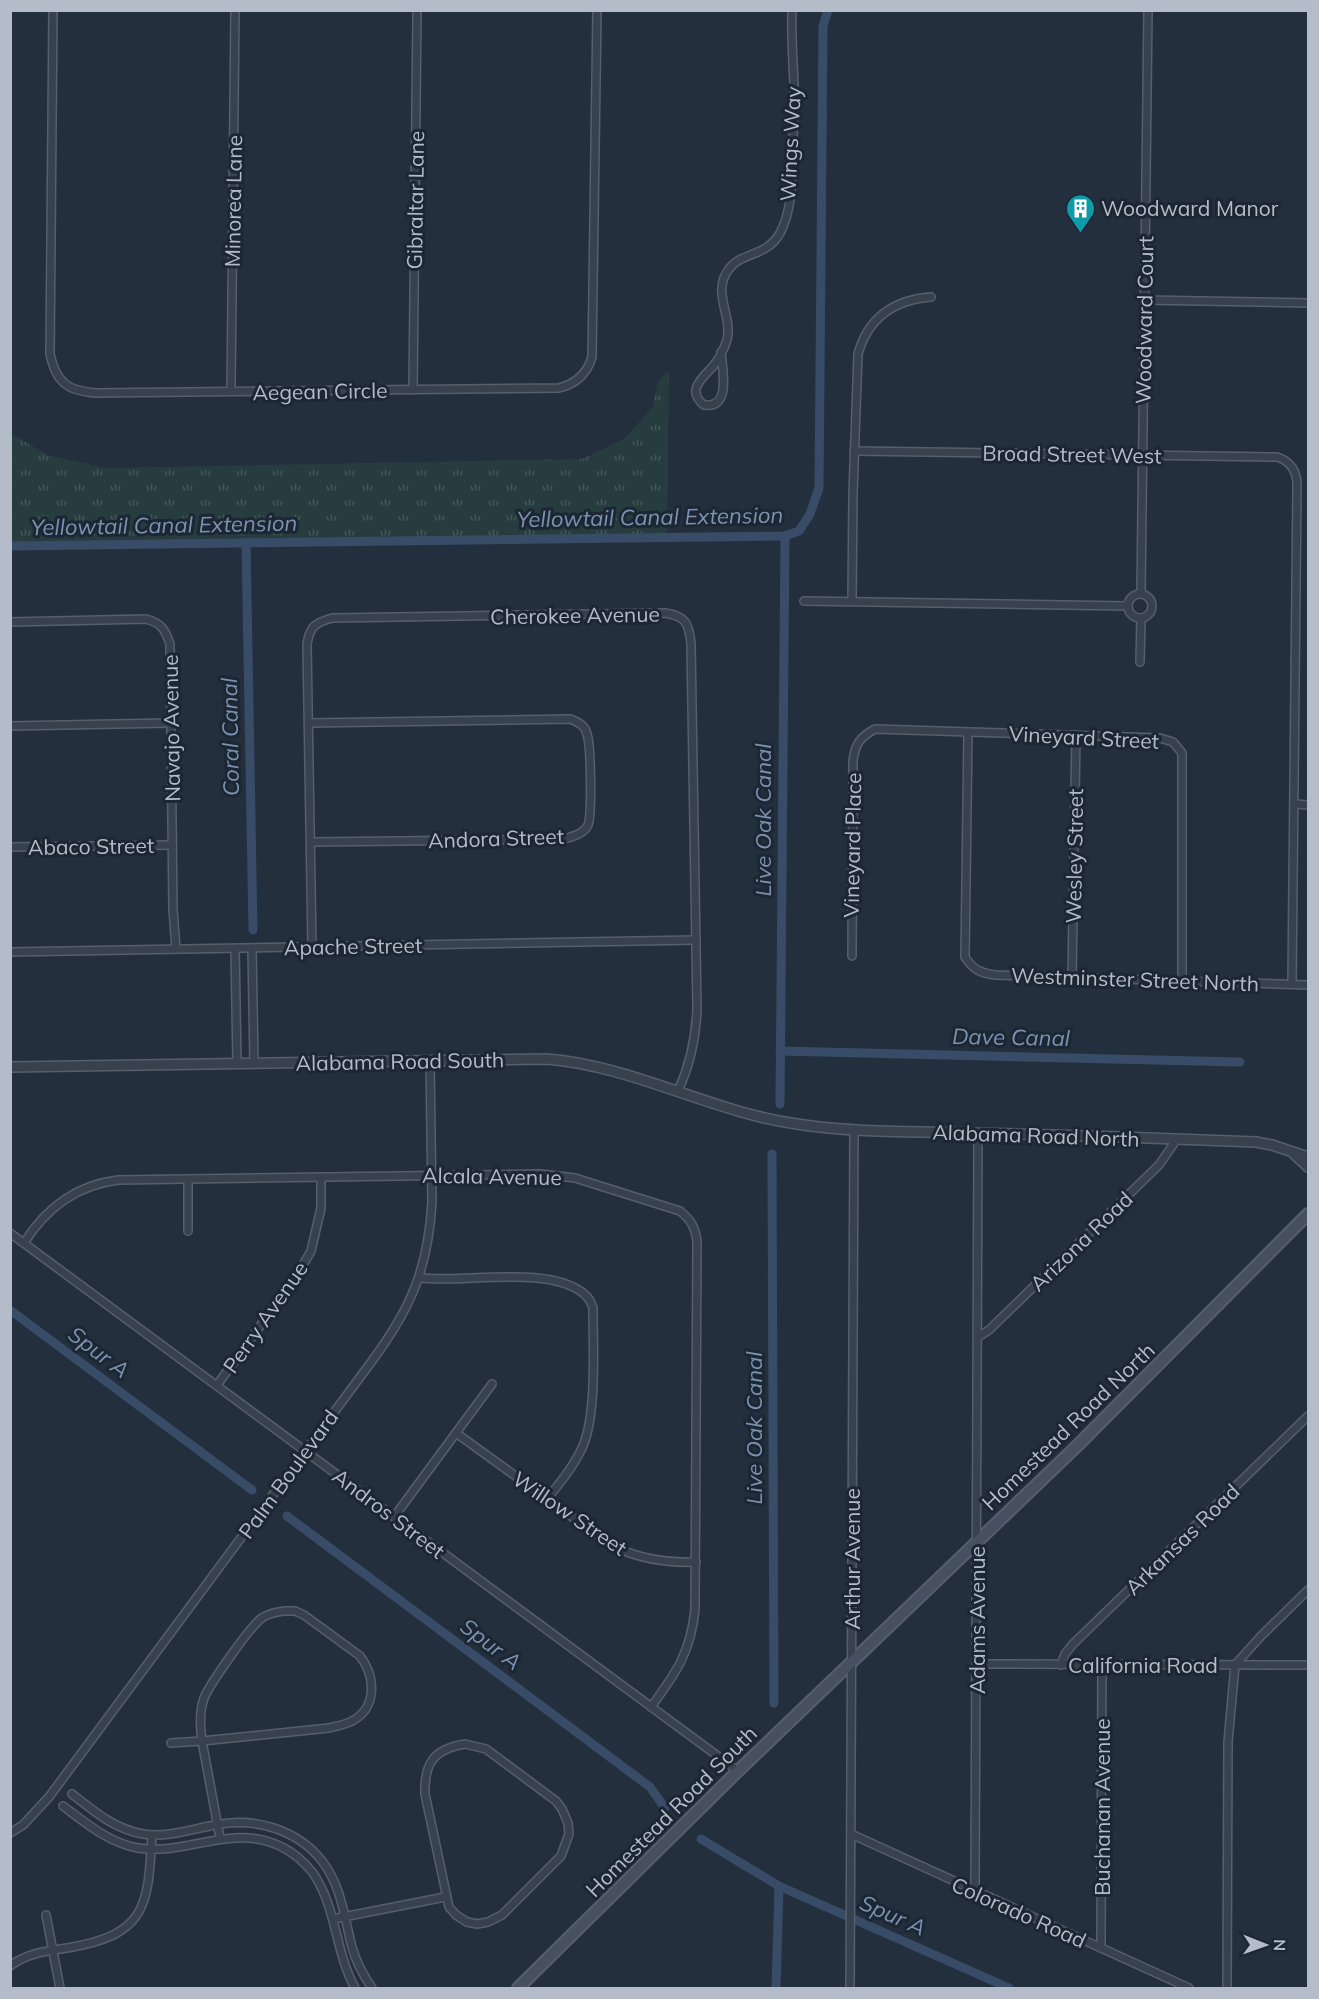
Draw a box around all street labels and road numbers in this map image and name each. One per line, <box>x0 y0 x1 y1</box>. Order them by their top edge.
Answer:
street label: Wings Way <box>774 86 806 202</box>
street label: Gibraltar Lane <box>401 130 429 270</box>
street label: Minorea Lane <box>219 135 247 267</box>
street label: Woodward Court <box>1130 236 1158 404</box>
street label: Aegean Circle <box>252 377 388 405</box>
street label: Broad Street West <box>982 439 1162 469</box>
street label: Cherokee Avenue <box>490 601 660 629</box>
street label: Navajo Avenue <box>157 654 185 802</box>
street label: Vineyard Street <box>1008 720 1160 754</box>
street label: Vineyard Place <box>838 772 866 918</box>
street label: Wesley Street <box>1060 788 1088 924</box>
street label: Andora Street <box>428 823 564 853</box>
street label: Abaco Street <box>28 832 154 860</box>
street label: Apache Street <box>284 932 422 960</box>
street label: Westminster Street North <box>1011 962 1259 996</box>
street label: Alabama Road South <box>295 1046 505 1076</box>
street label: Alabama Road North <box>932 1118 1140 1152</box>
street label: Alcala Avenue <box>422 1162 562 1190</box>
street label: Arizona Road <box>1024 1186 1138 1296</box>
street label: Perry Avenue <box>217 1256 313 1378</box>
street label: Homestead Road North <box>976 1337 1160 1515</box>
street label: Palm Boulevard <box>233 1404 343 1544</box>
street label: Andros Street <box>328 1462 450 1564</box>
street label: Willow Street <box>508 1465 632 1561</box>
street label: Arkansas Road <box>1119 1478 1245 1600</box>
street label: Arthur Avenue <box>839 1488 865 1630</box>
street label: Adams Avenue <box>964 1546 990 1694</box>
street label: California Road <box>1068 1652 1218 1678</box>
street label: Buchanan Avenue <box>1089 1718 1115 1896</box>
street label: Homestead Road South <box>580 1720 762 1902</box>
street label: Colorado Road <box>948 1871 1090 1953</box>

